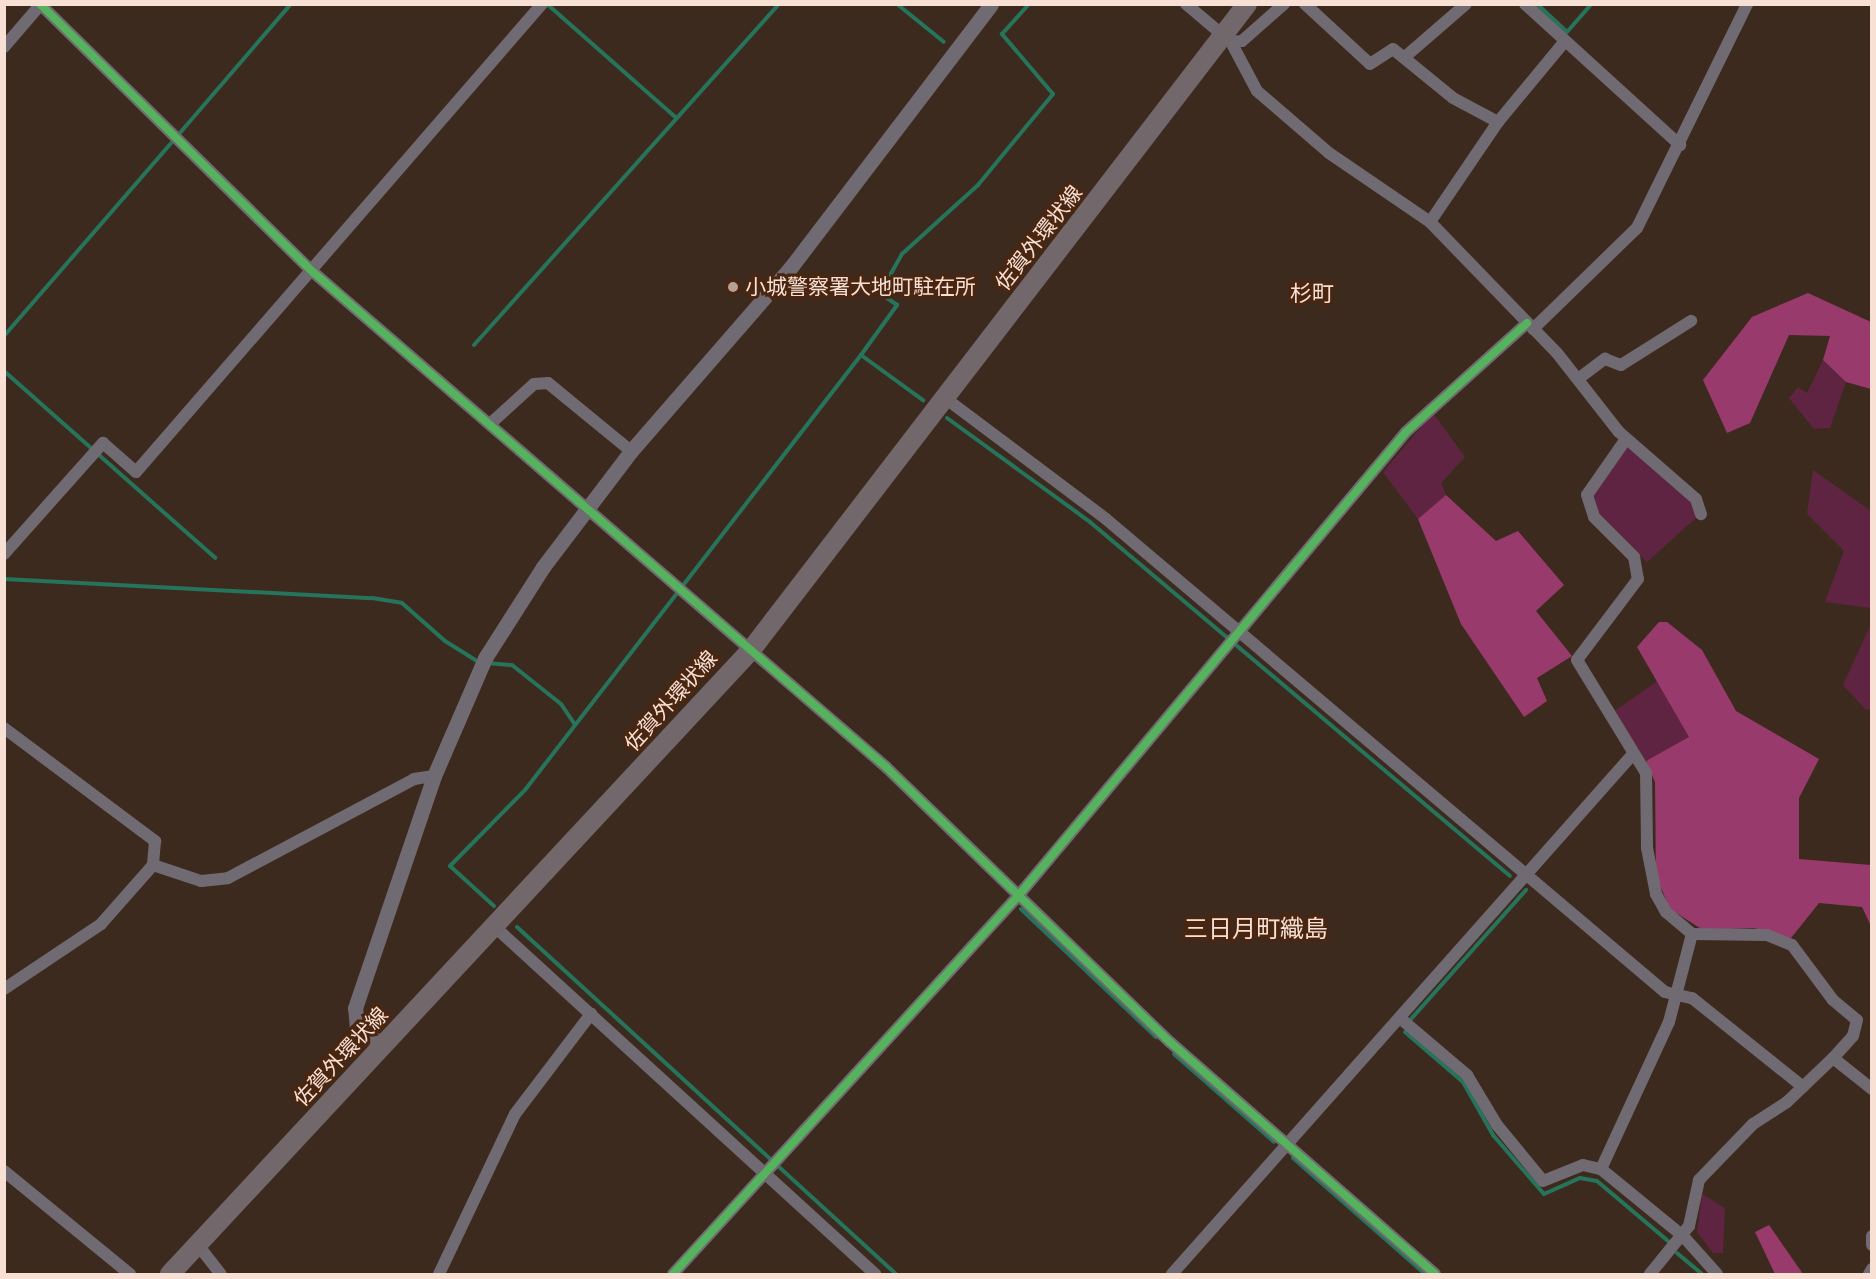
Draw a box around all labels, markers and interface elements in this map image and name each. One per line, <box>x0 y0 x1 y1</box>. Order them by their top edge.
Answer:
street label: 佐賀外環状線 <box>990 181 1088 295</box>
place label: 小城警察署大地町駐在所 <box>745 274 976 300</box>
marker: 小城警察署大地町駐在所 <box>726 280 740 294</box>
district label: 杉町 <box>1290 281 1334 307</box>
street label: 佐賀外環状線 <box>619 646 723 756</box>
district label: 三日月町織島 <box>1184 916 1328 944</box>
street label: 佐賀外環状線 <box>289 1002 393 1112</box>

